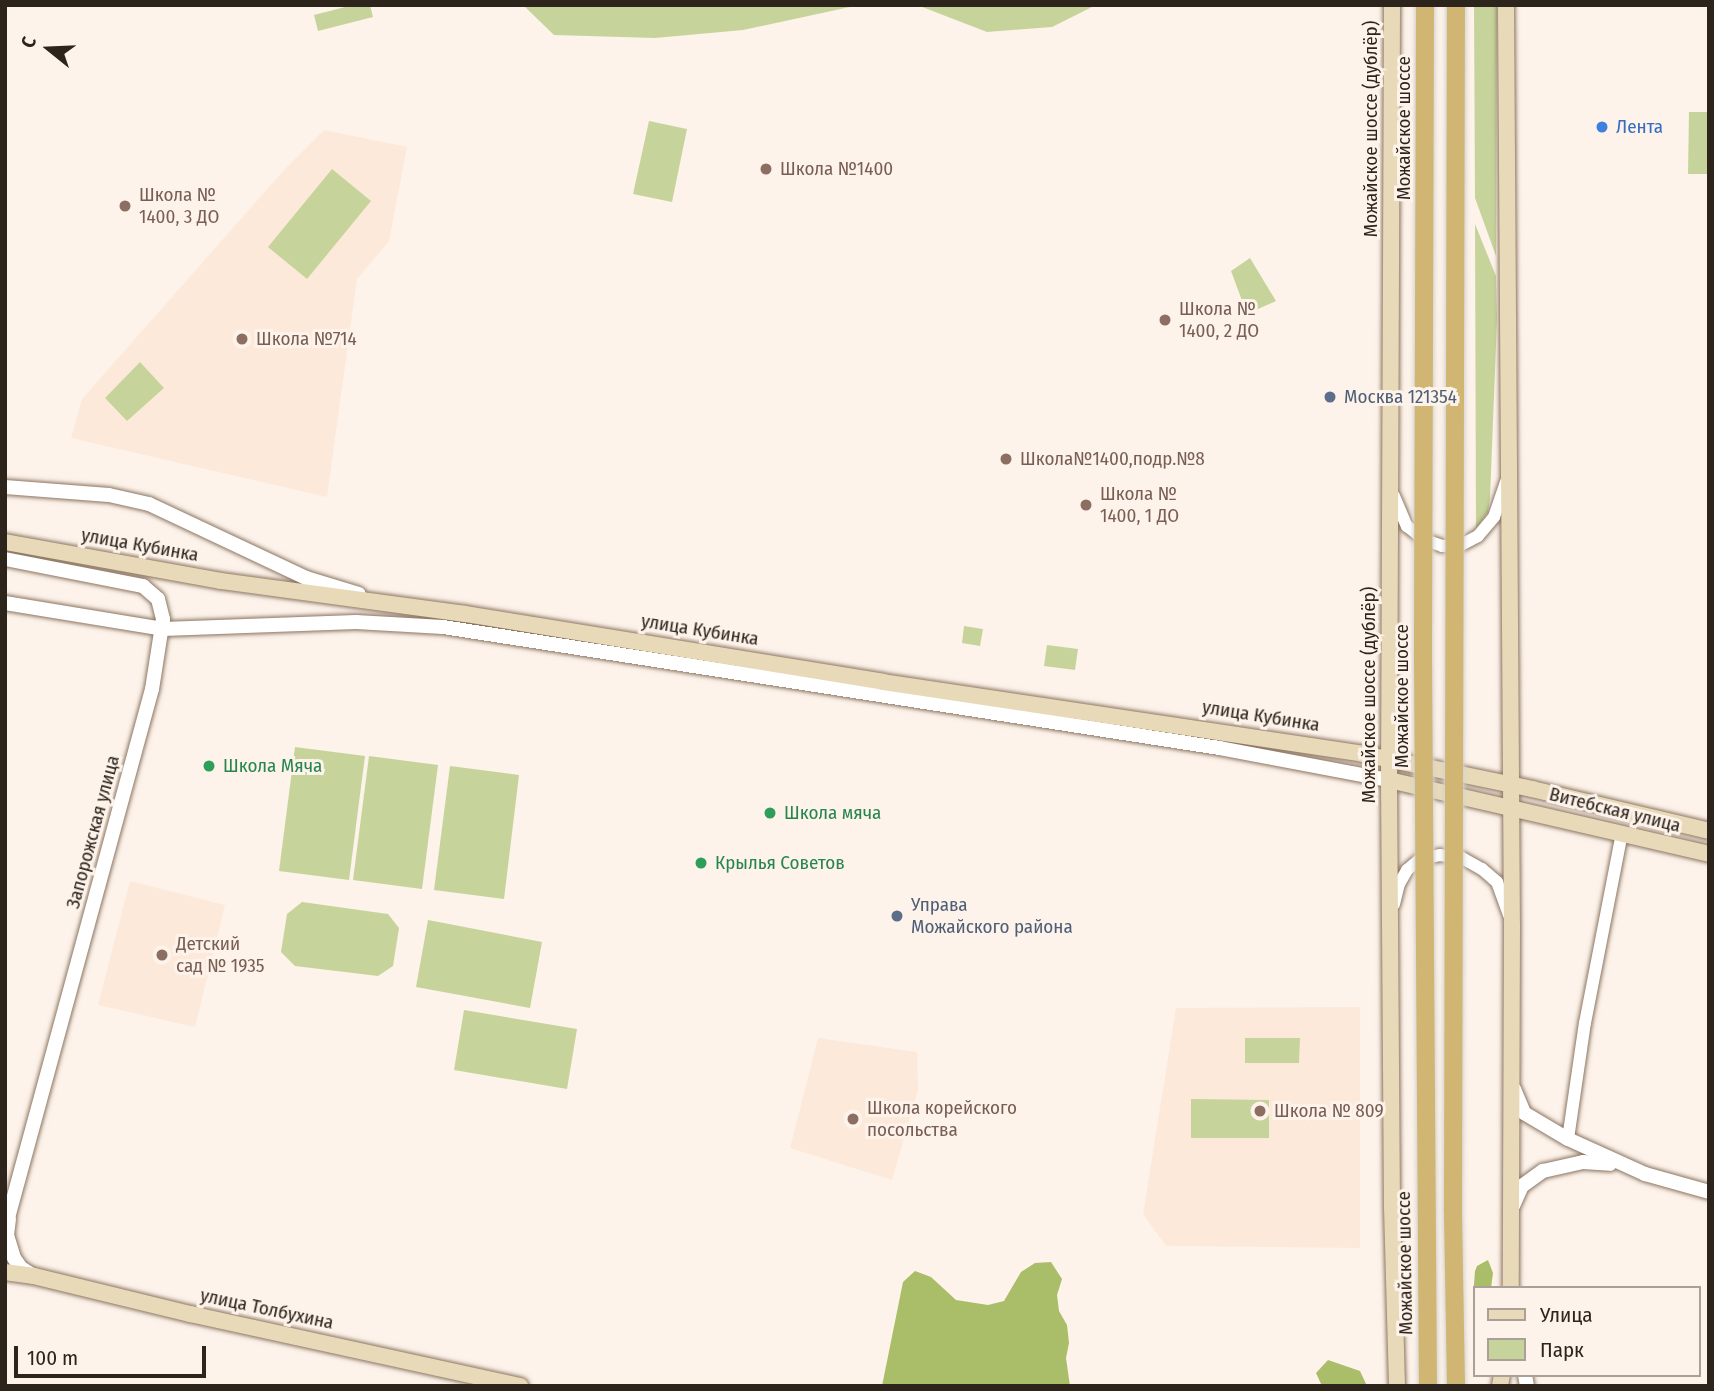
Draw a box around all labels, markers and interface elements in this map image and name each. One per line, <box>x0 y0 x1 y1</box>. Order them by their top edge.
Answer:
north arrow <box>14 14 84 84</box>
street label: Можайское шоссе (дублёр) <box>1360 21 1382 237</box>
text: С <box>16 34 41 51</box>
street label: Можайское шоссе <box>1393 56 1415 200</box>
place label: Лента <box>1616 116 1663 138</box>
marker: Лента <box>1594 119 1610 135</box>
place label: Школа №1400 <box>780 158 893 180</box>
marker: Школа №1400 <box>758 161 774 177</box>
place label: Школа № 1400, 3 ДО <box>139 184 219 228</box>
marker: Школа № 1400, 3 ДО <box>117 198 133 214</box>
place label: Школа № 1400, 2 ДО <box>1179 298 1259 342</box>
marker: Школа № 1400, 2 ДО <box>1157 312 1173 328</box>
place label: Школа №714 <box>256 328 357 350</box>
marker: Школа №714 <box>234 331 250 347</box>
place label: Москва 121354 <box>1344 386 1457 408</box>
marker: Москва 121354 <box>1322 389 1338 405</box>
place label: Школа№1400,подр.№8 <box>1020 448 1205 470</box>
marker: Школа№1400,подр.№8 <box>998 451 1014 467</box>
place label: Школа № 1400, 1 ДО <box>1100 483 1179 527</box>
marker: Школа № 1400, 1 ДО <box>1078 497 1094 513</box>
street label: улица Кубинка <box>80 523 200 567</box>
street label: Можайское шоссе (дублёр) <box>1358 587 1380 803</box>
street label: улица Кубинка <box>640 609 760 651</box>
street label: Можайское шоссе <box>1391 624 1413 768</box>
street label: улица Кубинка <box>1201 695 1321 737</box>
street label: Запорожская улица <box>62 753 124 911</box>
place label: Школа Мяча <box>223 755 322 777</box>
marker: Школа Мяча <box>201 758 217 774</box>
street label: Витебская улица <box>1547 783 1683 837</box>
place label: Школа мяча <box>784 802 881 824</box>
marker: Школа мяча <box>762 805 778 821</box>
place label: Крылья Советов <box>715 852 845 874</box>
marker: Крылья Советов <box>693 855 709 871</box>
place label: Управа Можайского района <box>911 894 1073 938</box>
marker: Управа Можайского района <box>889 908 905 924</box>
place label: Детский сад № 1935 <box>176 933 264 977</box>
marker: Детский сад № 1935 <box>154 947 170 963</box>
place label: Школа корейского посольства <box>867 1097 1017 1141</box>
place label: Школа № 809 <box>1274 1100 1384 1122</box>
marker: Школа № 809 <box>1252 1103 1268 1119</box>
marker: Школа корейского посольства <box>845 1111 861 1127</box>
street label: Можайское шоссе <box>1392 1191 1418 1335</box>
street label: улица Толбухина <box>198 1284 336 1334</box>
legend <box>1472 1286 1700 1377</box>
text: Улица <box>1540 1302 1593 1328</box>
scale bar <box>18 1332 210 1376</box>
text: Парк <box>1540 1337 1584 1363</box>
text: 100 m <box>27 1345 78 1371</box>

